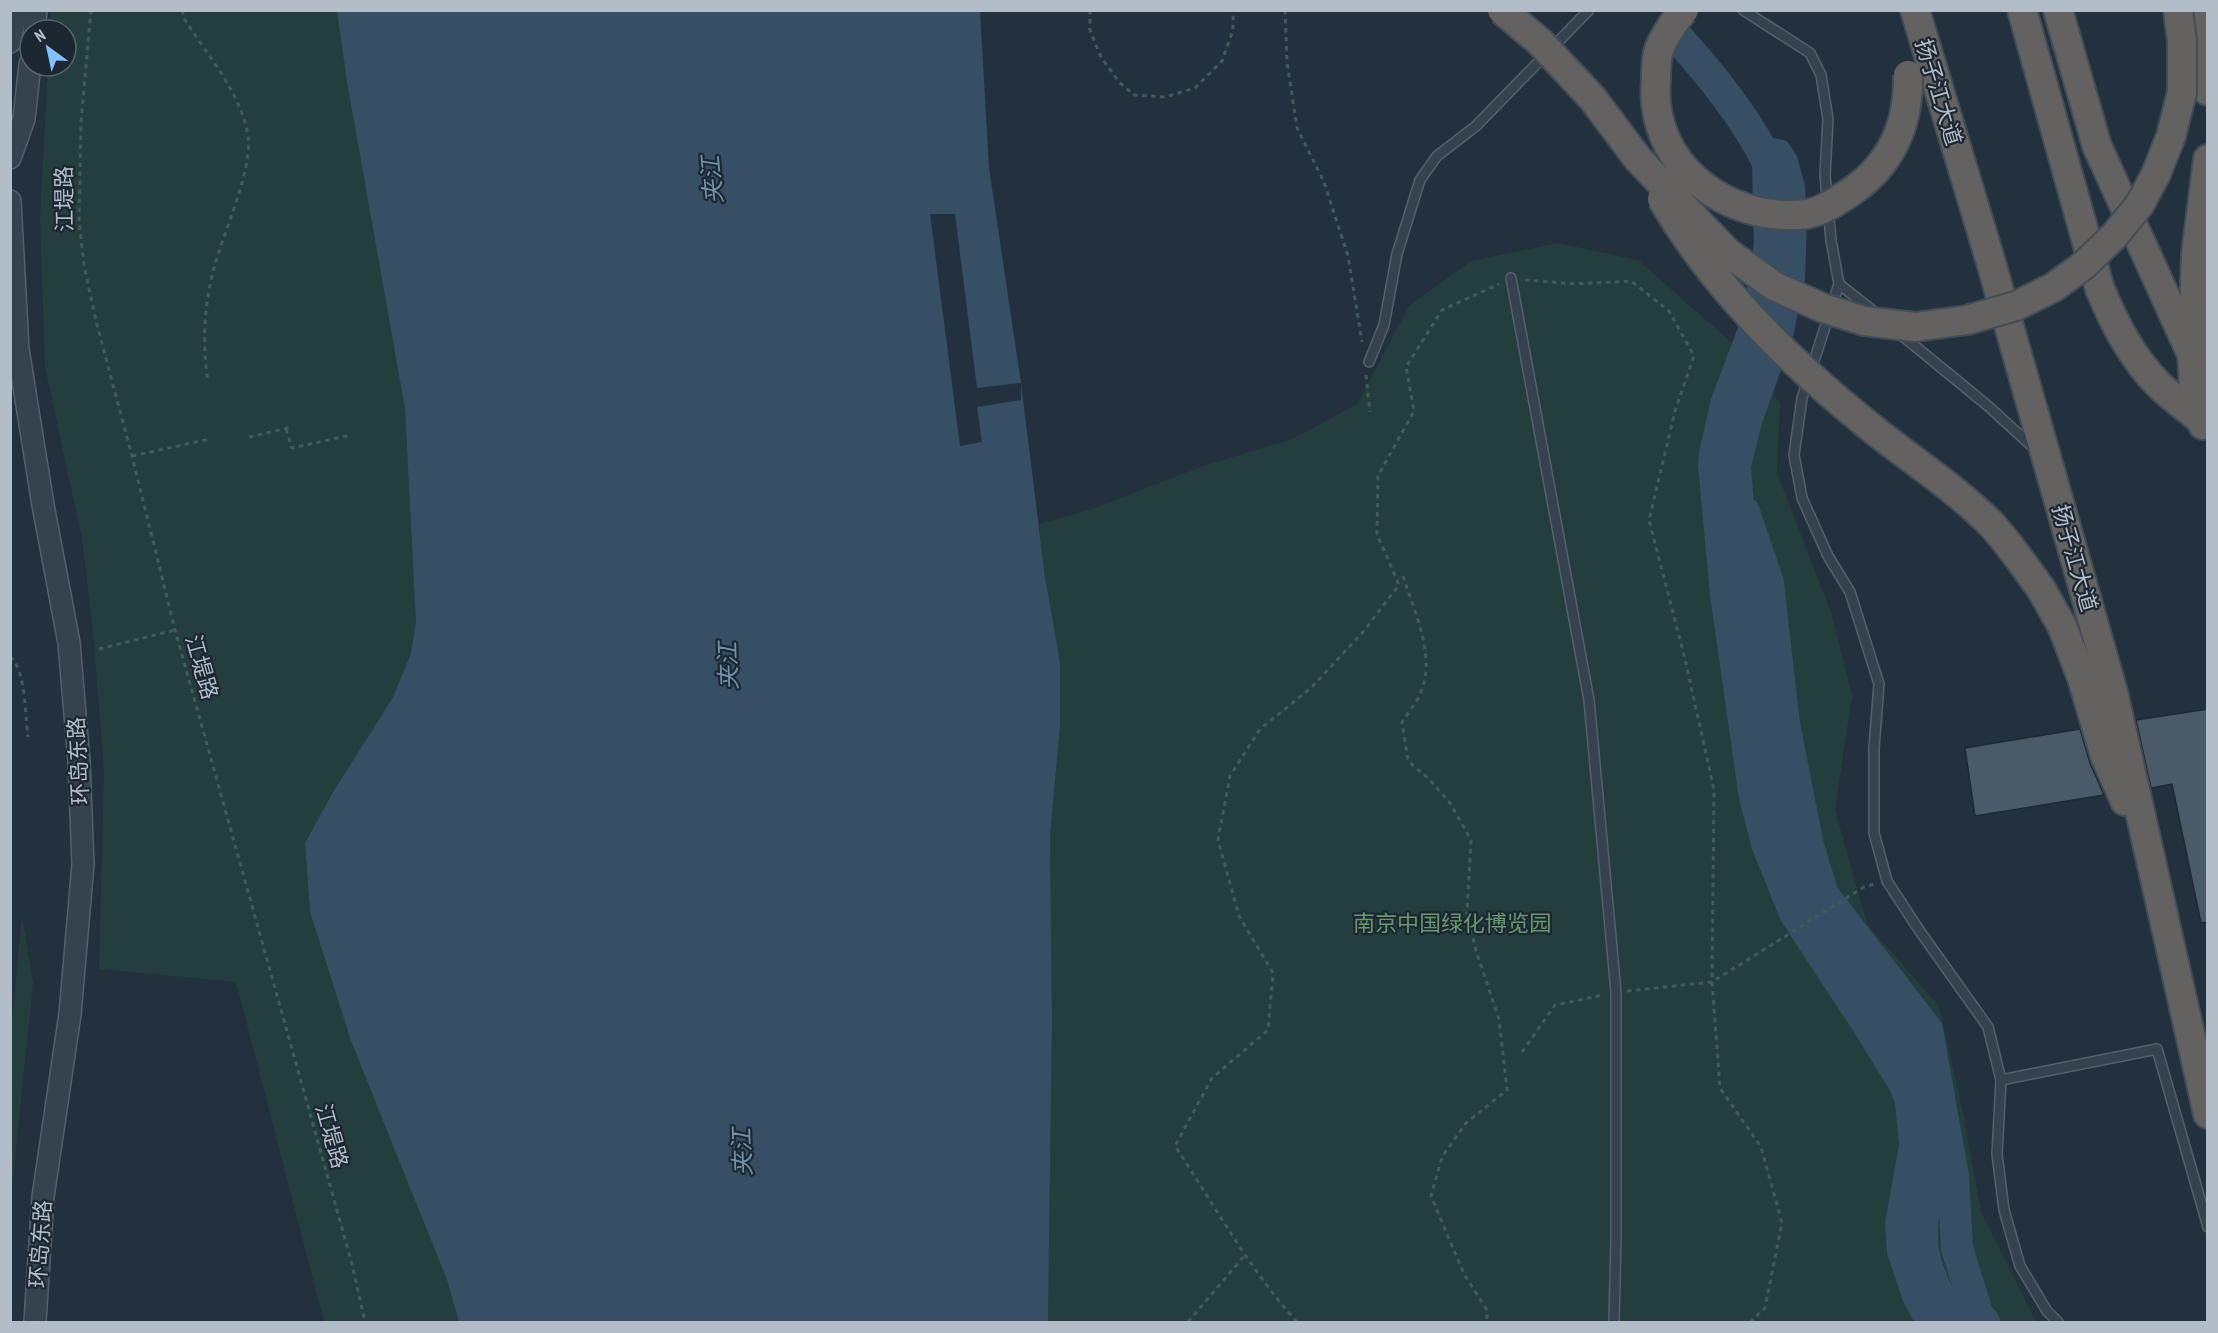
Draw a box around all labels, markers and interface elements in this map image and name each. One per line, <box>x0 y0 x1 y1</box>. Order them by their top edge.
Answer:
north arrow <box>18 18 78 78</box>
text: N <box>31 25 49 46</box>
street label: 扬子江大道 <box>1910 35 1968 149</box>
water label: 夹江 <box>694 152 730 205</box>
street label: 江堤路 <box>49 166 79 232</box>
street label: 扬子江大道 <box>2046 501 2104 615</box>
street label: 江堤路 <box>179 631 225 703</box>
water label: 夹江 <box>712 638 744 691</box>
street label: 环岛东路 <box>62 716 94 806</box>
park label: 南京中国绿化博览园 <box>1353 909 1551 937</box>
street label: 江堤路 <box>309 1100 355 1172</box>
water label: 夹江 <box>726 1124 758 1177</box>
street label: 环岛东路 <box>23 1199 57 1289</box>

